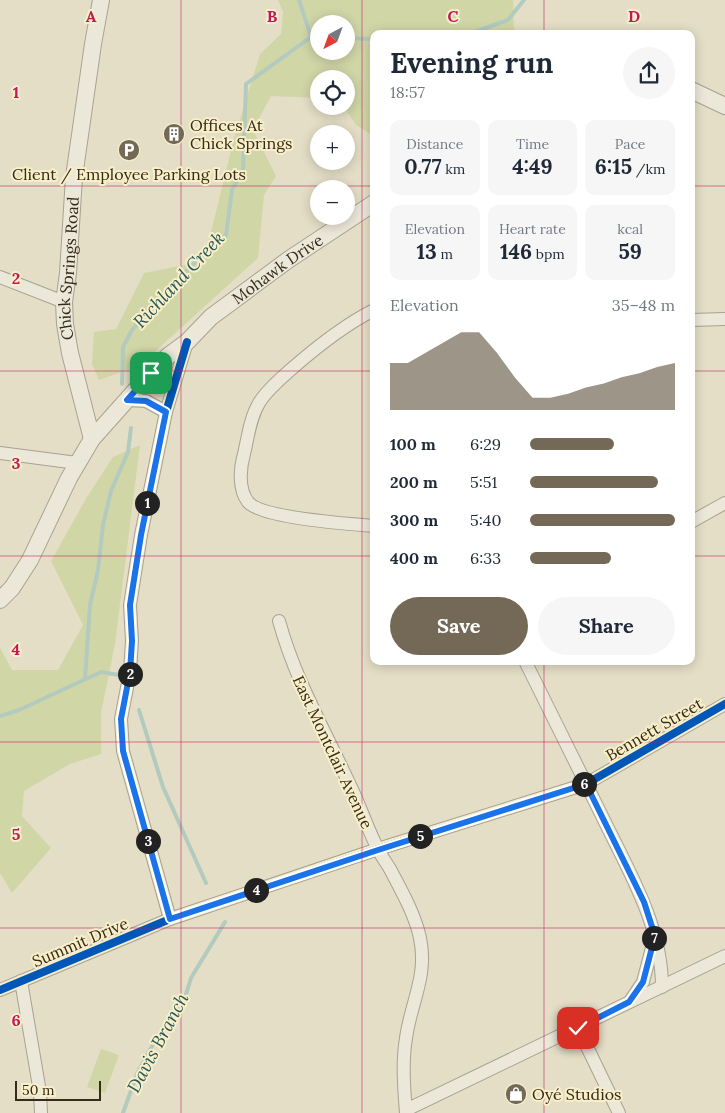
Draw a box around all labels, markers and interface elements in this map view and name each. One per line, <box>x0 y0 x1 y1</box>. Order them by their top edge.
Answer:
text: A <box>86 6 97 26</box>
text: B <box>267 6 278 26</box>
text: C <box>447 6 459 26</box>
text: D <box>628 6 640 26</box>
north arrow <box>310 15 355 60</box>
map controls <box>310 15 355 225</box>
text: Evening run <box>390 45 553 81</box>
button: share <box>623 47 675 99</box>
button: locate <box>310 70 355 115</box>
text: 1 <box>13 82 19 102</box>
text: 18:57 <box>390 82 425 102</box>
place label: Offices At Chick Springs <box>190 115 293 153</box>
building icon: Offices At Chick Springs <box>162 122 186 146</box>
button: + <box>310 125 355 170</box>
text: Distance <box>406 135 463 153</box>
text: Time <box>516 135 549 153</box>
text: Pace <box>615 135 645 153</box>
parking icon: Client / Employee Parking Lots <box>117 138 141 162</box>
text: 0.77 <box>404 153 442 180</box>
text: 4:49 <box>512 153 553 180</box>
text: 6:15 <box>595 153 632 180</box>
text: km <box>442 160 465 178</box>
text: /km <box>632 160 665 178</box>
place label: Client / Employee Parking Lots <box>12 164 246 185</box>
button: − <box>310 180 355 225</box>
street label: Chick Springs Road <box>54 196 83 342</box>
text: Elevation <box>405 220 465 238</box>
text: Heart rate <box>499 220 566 238</box>
text: kcal <box>617 220 643 238</box>
water label: Richland Creek <box>128 227 229 333</box>
street label: Mohawk Drive <box>228 230 327 308</box>
text: 13 <box>417 238 437 265</box>
text: 146 <box>500 238 532 265</box>
text: 59 <box>618 238 642 265</box>
text: m <box>437 245 453 263</box>
text: bpm <box>532 245 565 263</box>
text: 2 <box>12 268 20 288</box>
text: Elevation <box>390 295 459 315</box>
text: 35–48 m <box>612 295 675 315</box>
pin <box>130 352 172 394</box>
icon: arrive <box>137 359 165 387</box>
text: 100 m <box>390 434 436 454</box>
text: 6:29 <box>470 434 501 454</box>
text: 3 <box>12 453 21 473</box>
text: 200 m <box>390 472 438 492</box>
text: 5:51 <box>470 472 497 492</box>
pin: 1 <box>134 490 160 516</box>
text: 1 <box>145 494 150 512</box>
text: 300 m <box>390 510 438 530</box>
text: 5:40 <box>470 510 501 530</box>
text: 400 m <box>390 548 438 568</box>
text: 6:33 <box>470 548 501 568</box>
button: Save <box>390 597 528 655</box>
button: Share <box>538 597 675 655</box>
text: 4 <box>12 639 21 659</box>
pin: 2 <box>118 662 142 686</box>
text: 2 <box>127 665 134 683</box>
street label: East Montclair Avenue <box>289 672 377 832</box>
street label: Bennett Street <box>602 693 707 765</box>
pin: 6 <box>572 772 596 796</box>
text: 6 <box>580 775 589 793</box>
text: 5 <box>12 824 21 844</box>
pin: 5 <box>408 824 432 848</box>
text: 5 <box>417 827 424 845</box>
pin: 3 <box>136 828 160 854</box>
text: 3 <box>145 832 152 850</box>
pin: 4 <box>244 878 268 902</box>
text: 4 <box>253 881 260 899</box>
street label: Summit Drive <box>29 913 131 971</box>
pin: 7 <box>642 926 666 950</box>
text: 7 <box>651 929 658 947</box>
water label: Davis Branch <box>122 988 194 1097</box>
pin <box>557 1007 599 1049</box>
text: 6 <box>11 1010 21 1030</box>
icon: check <box>564 1014 592 1042</box>
scale bar <box>15 1078 101 1101</box>
text: 50 m <box>22 1081 55 1099</box>
shop icon: Oyé Studios <box>504 1082 528 1106</box>
place label: Oyé Studios <box>532 1084 621 1104</box>

